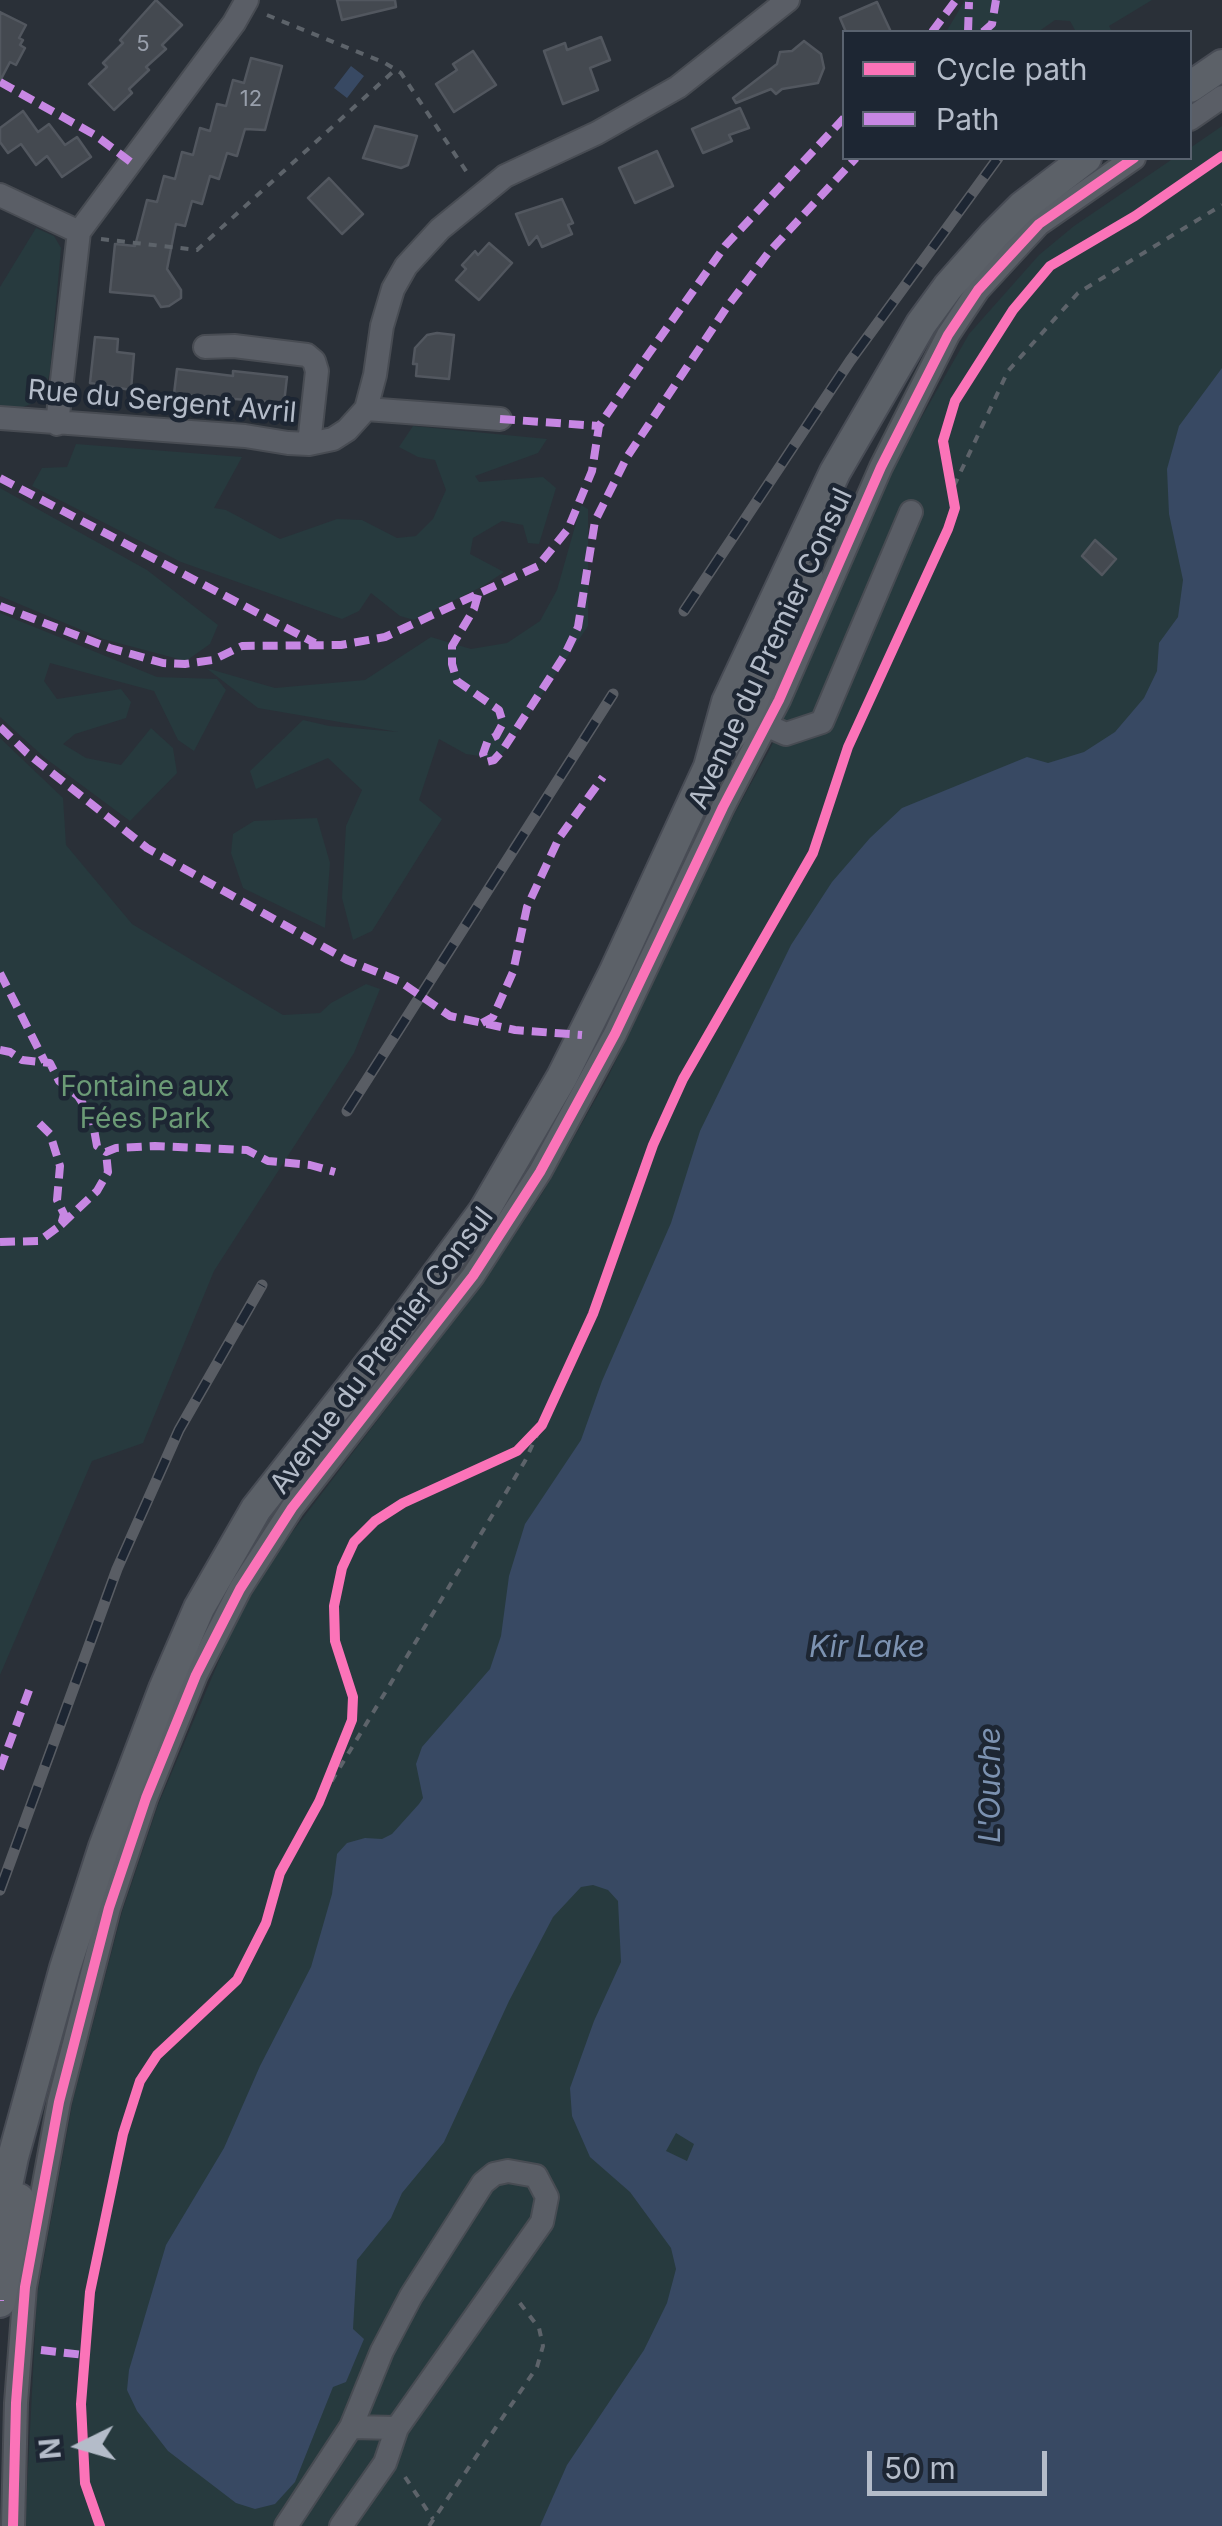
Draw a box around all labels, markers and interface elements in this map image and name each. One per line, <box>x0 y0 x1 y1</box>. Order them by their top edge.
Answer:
legend <box>842 30 1192 160</box>
house number: 5 <box>136 31 150 57</box>
text: Cycle path <box>936 51 1088 87</box>
house number: 12 <box>240 86 262 112</box>
text: Path <box>936 101 1000 137</box>
street label: Rue du Sergent Avril <box>26 374 298 430</box>
street label: Avenue du Premier Consul <box>682 483 860 815</box>
park label: Fontaine aux Fées Park <box>61 1071 229 1137</box>
street label: Avenue du Premier Consul <box>263 1201 501 1501</box>
water label: Kir Lake <box>809 1630 925 1666</box>
water label: L'Ouche <box>973 1727 1009 1843</box>
north arrow <box>30 2396 130 2496</box>
scale bar <box>872 2431 1052 2493</box>
text: N <box>32 2437 68 2461</box>
text: 50 m <box>884 2450 956 2486</box>

